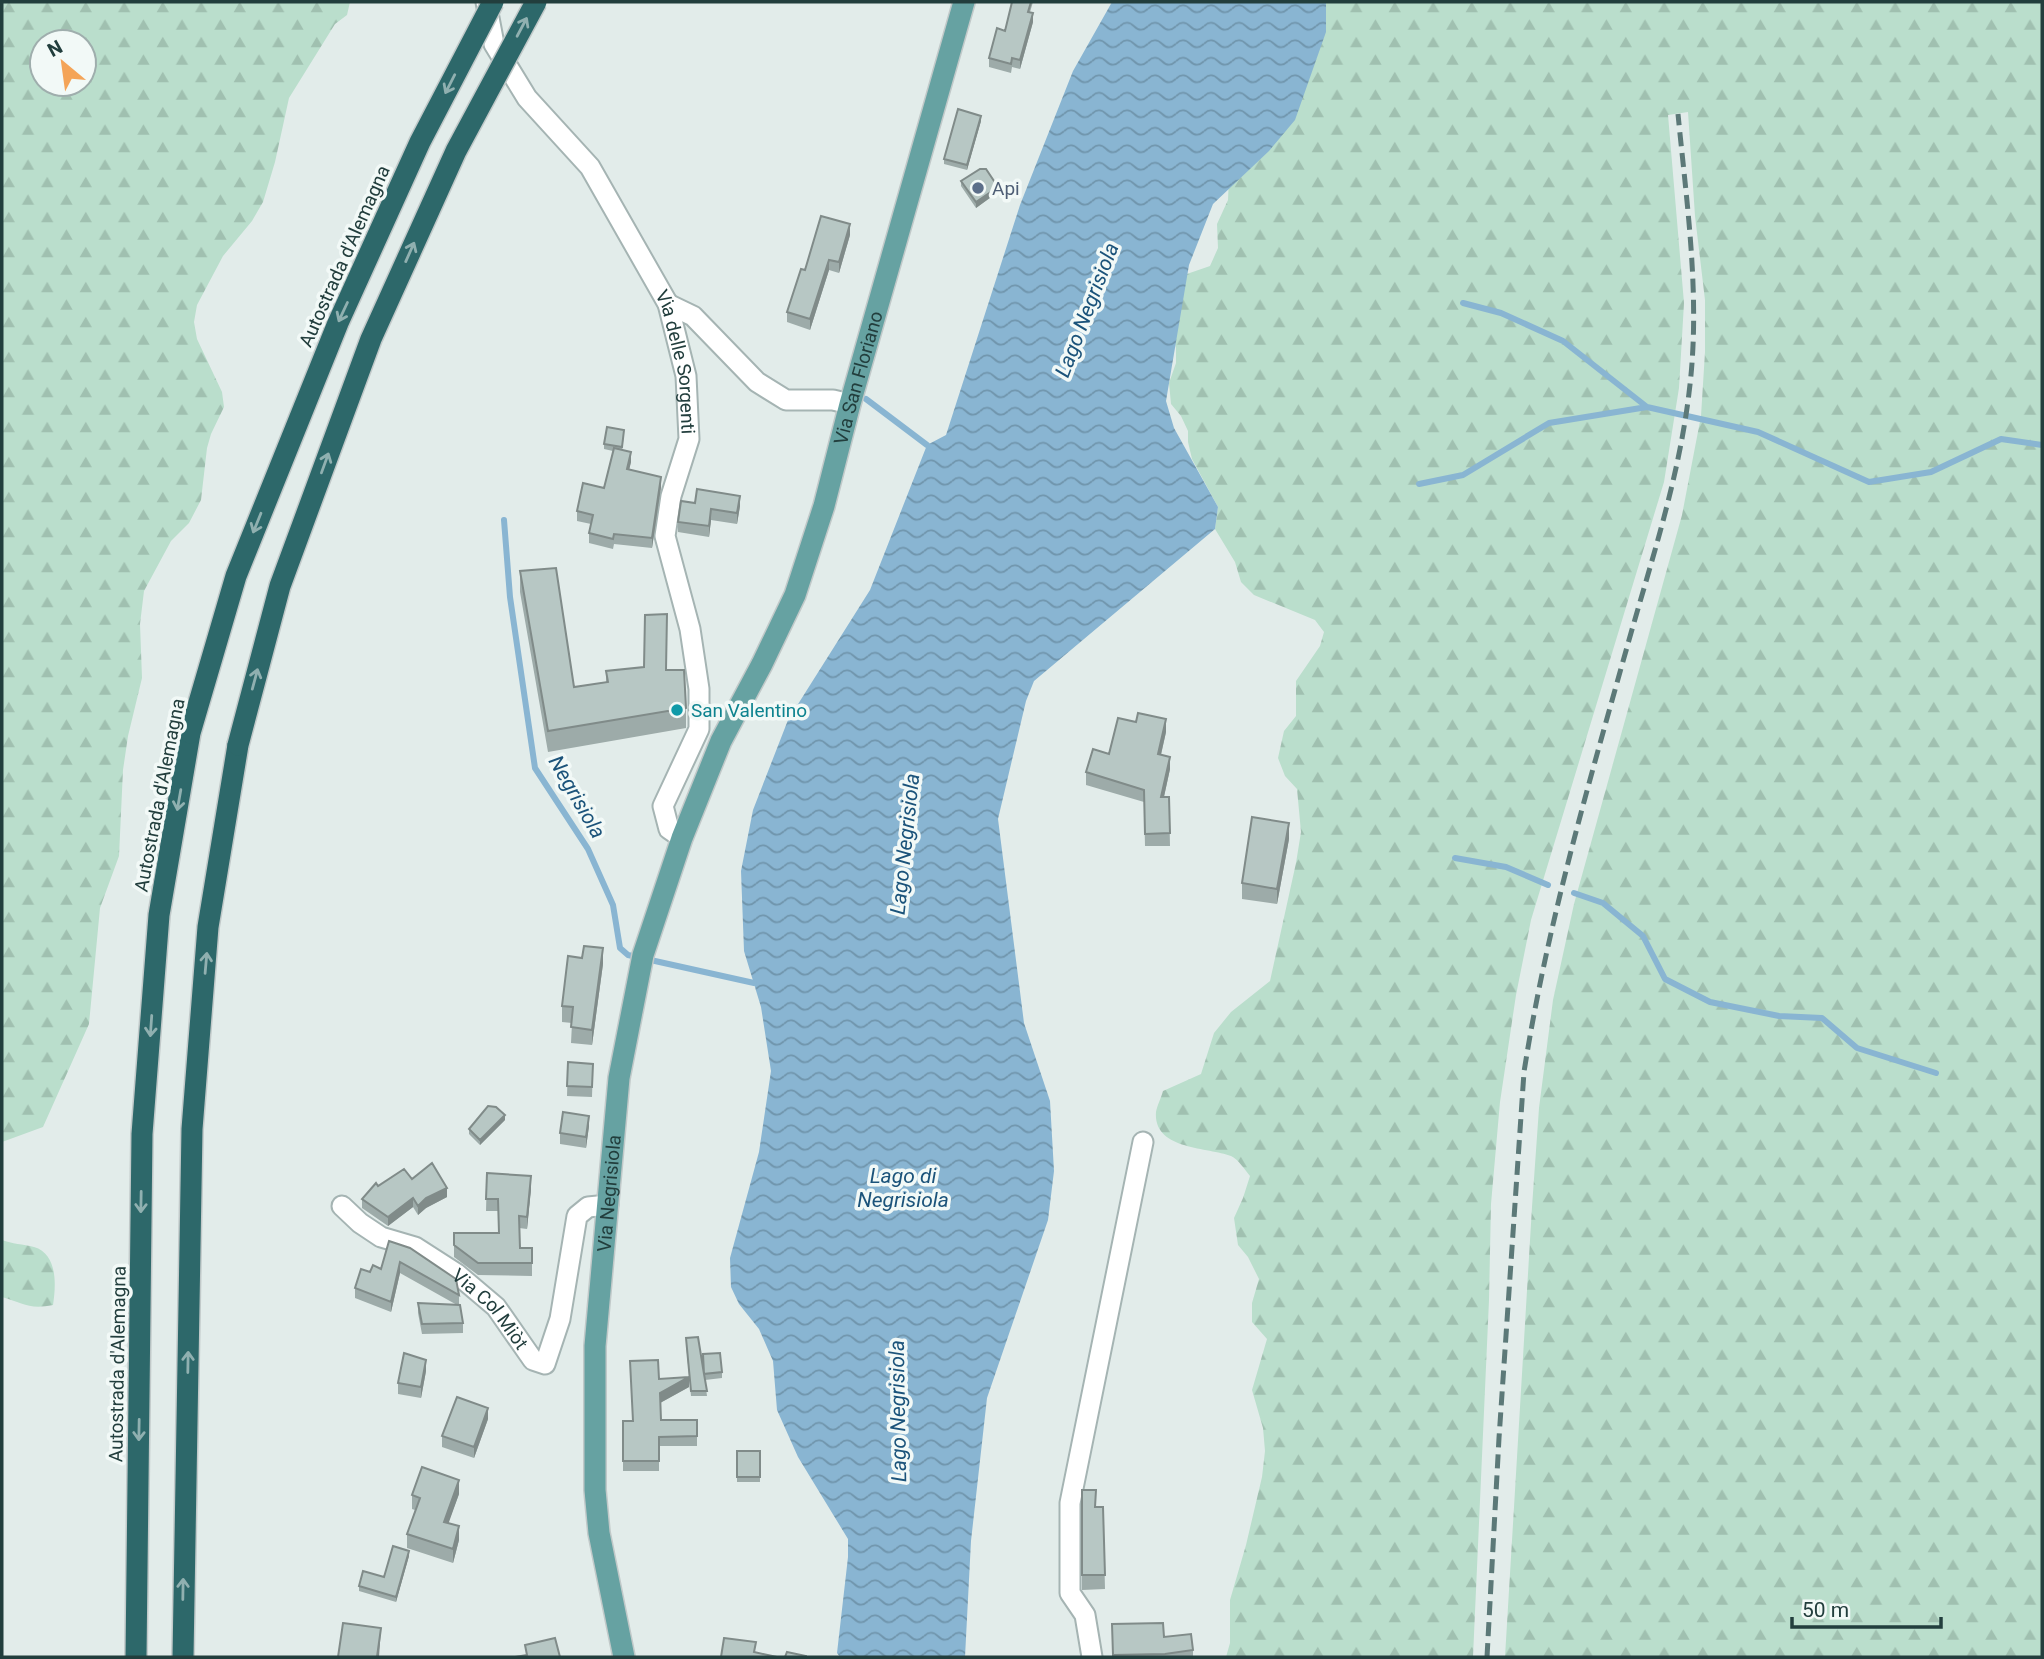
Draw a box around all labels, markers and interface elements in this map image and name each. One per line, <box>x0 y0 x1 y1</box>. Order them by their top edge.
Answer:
one-way arrow <box>516 17 530 38</box>
north arrow <box>28 28 98 98</box>
text: N <box>44 35 66 62</box>
one-way arrow <box>443 73 457 94</box>
street label: Autostrada d'Alemagna <box>294 162 395 351</box>
place label: Api <box>992 177 1020 200</box>
marker: Api <box>970 180 986 196</box>
water label: Lago Negrisiola <box>1050 239 1124 381</box>
one-way arrow <box>404 242 417 263</box>
street label: Via delle Sorgenti <box>650 286 700 435</box>
one-way arrow <box>335 301 349 322</box>
street label: Via San Floriano <box>829 308 888 447</box>
one-way arrow <box>320 453 333 475</box>
one-way arrow <box>250 511 263 533</box>
one-way arrow <box>250 669 263 691</box>
street label: Autostrada d'Alemagna <box>129 697 190 894</box>
place label: San Valentino <box>691 699 807 722</box>
marker: San Valentino <box>669 702 685 718</box>
water label: Negrisiola <box>544 751 610 843</box>
water label: Lago Negrisiola <box>886 772 924 916</box>
one-way arrow <box>172 789 185 811</box>
one-way arrow <box>200 952 213 975</box>
one-way arrow <box>144 1014 157 1037</box>
street label: Via Negrisiola <box>592 1134 626 1253</box>
water label: Lago di Negrisiola <box>857 1164 949 1212</box>
one-way arrow <box>135 1191 148 1214</box>
street label: Via Col Miòt <box>447 1264 533 1354</box>
street label: Autostrada d'Alemagna <box>104 1266 131 1462</box>
water label: Lago Negrisiola <box>885 1340 911 1482</box>
one-way arrow <box>181 1350 195 1373</box>
one-way arrow <box>132 1418 146 1441</box>
one-way arrow <box>177 1578 190 1601</box>
scale bar <box>1792 1586 1941 1630</box>
text: 50 m <box>1802 1598 1849 1622</box>

